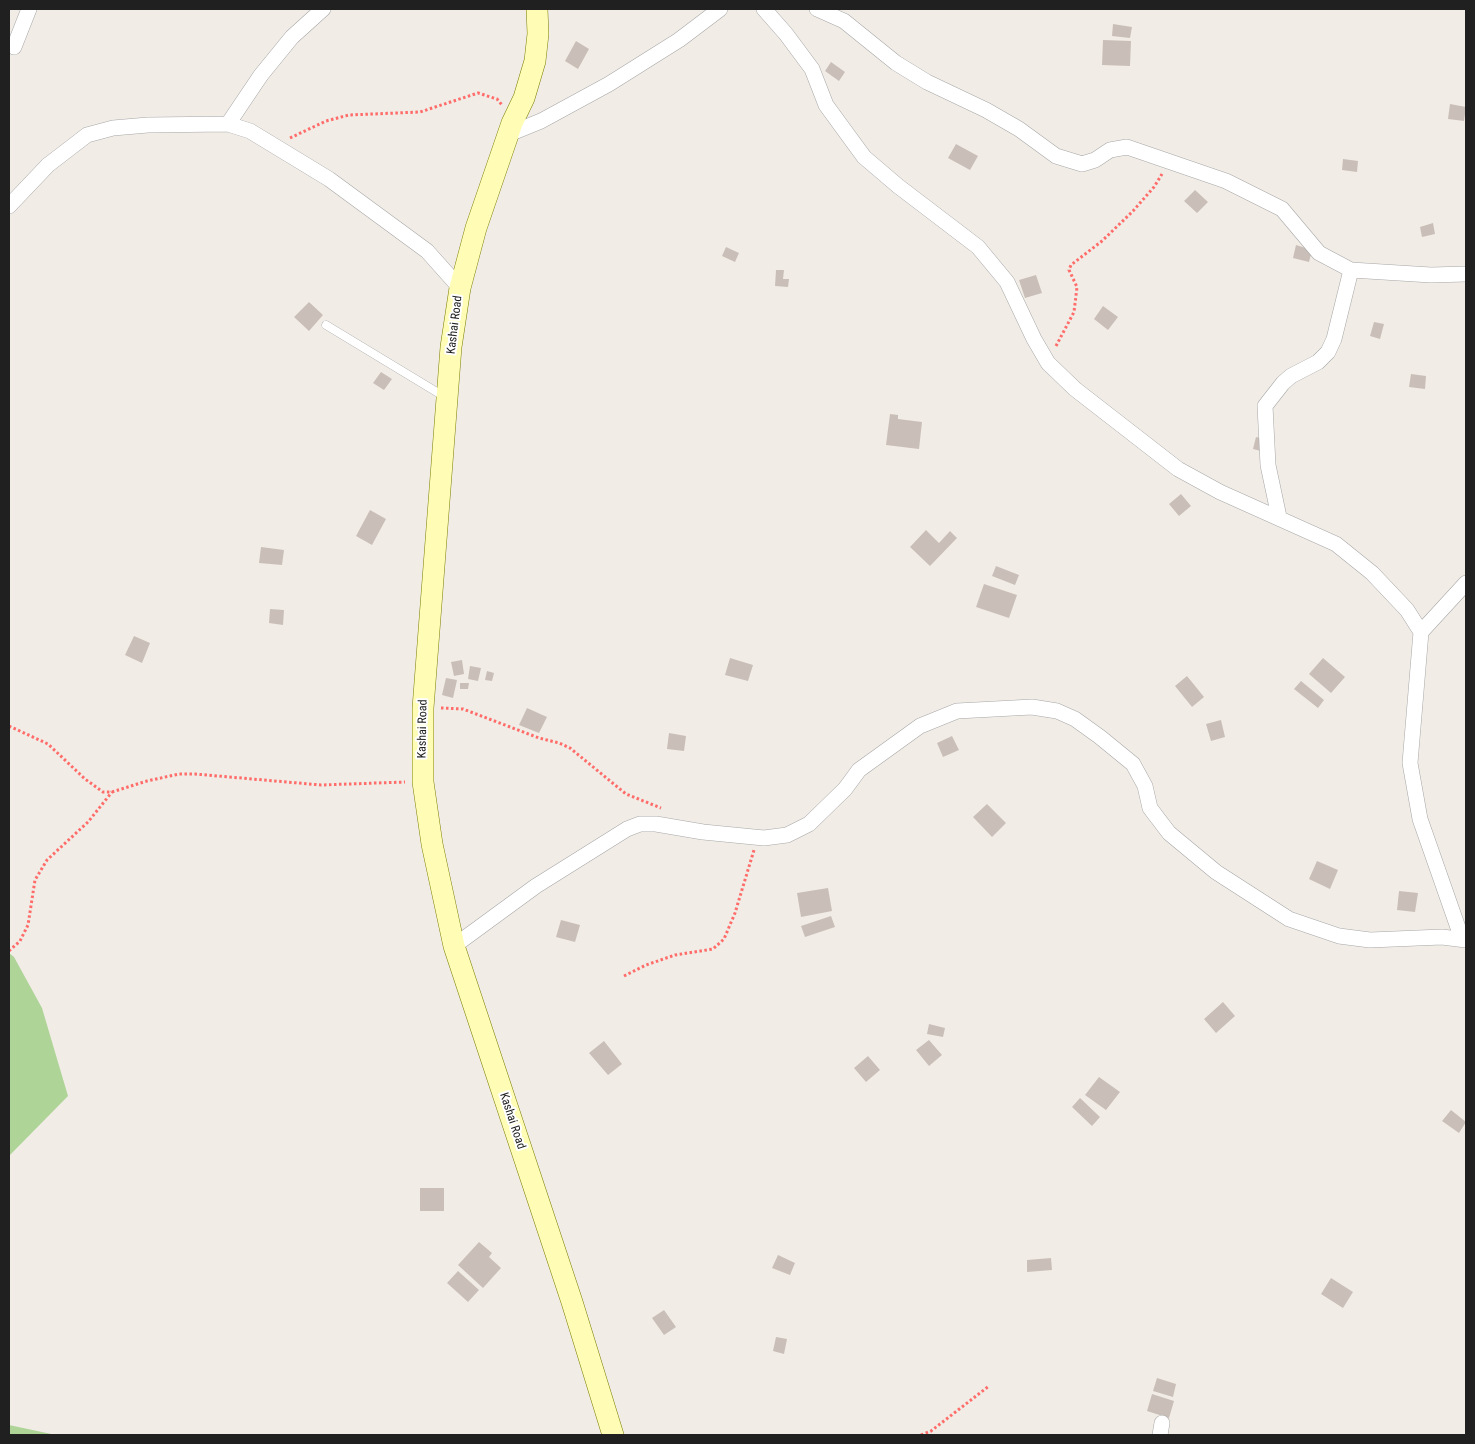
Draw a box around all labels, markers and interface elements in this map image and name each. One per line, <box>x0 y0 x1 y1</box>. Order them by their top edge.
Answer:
street label: Kashai Road <box>444 295 466 355</box>
street label: Kashai Road <box>415 699 431 759</box>
street label: Kashai Road <box>496 1091 528 1151</box>

